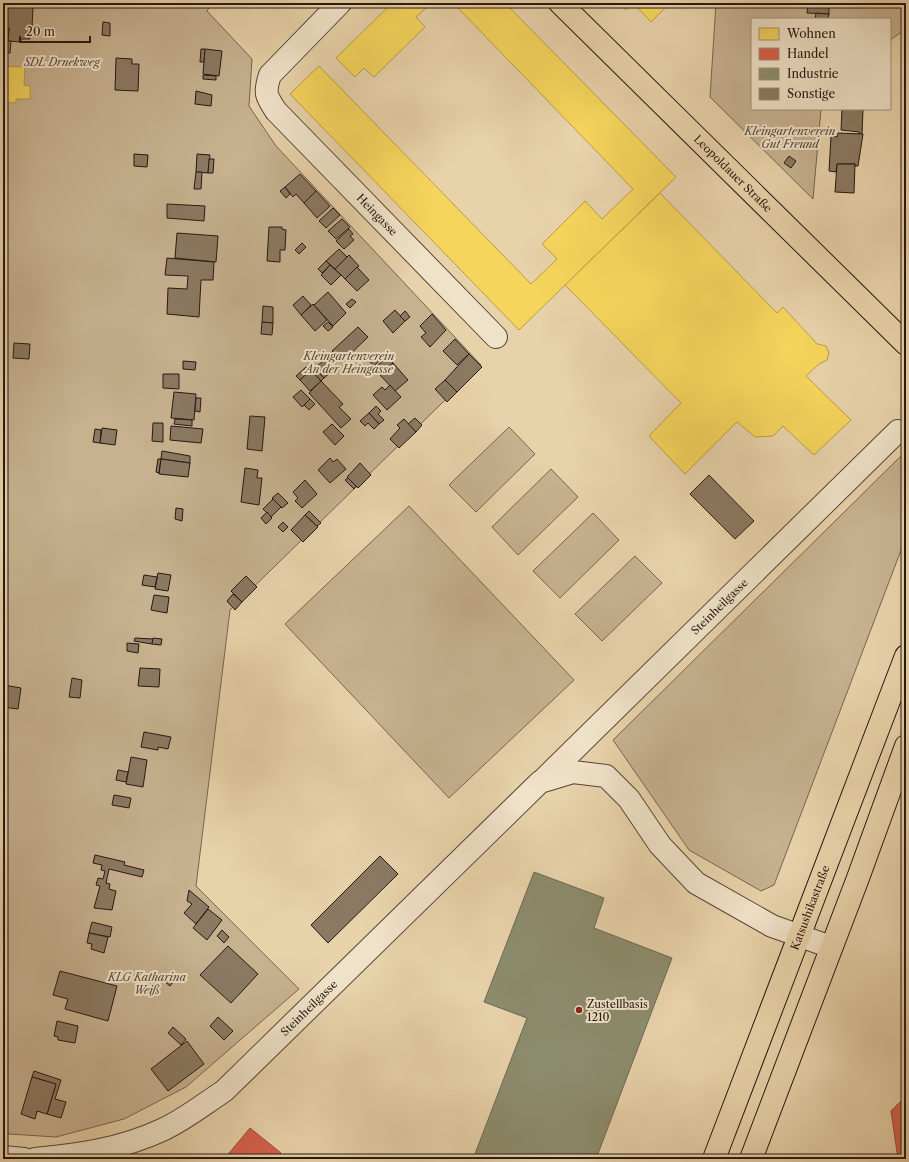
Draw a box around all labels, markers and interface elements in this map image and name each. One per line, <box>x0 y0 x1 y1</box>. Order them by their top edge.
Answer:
scale bar <box>20 18 90 44</box>
legend <box>751 18 891 110</box>
text: 20 m <box>26 24 55 39</box>
text: Wohnen <box>786 26 836 41</box>
text: Handel <box>787 46 829 61</box>
park label: SDL Drnekweg <box>23 55 101 69</box>
text: Industrie <box>787 66 839 81</box>
text: Sonstige <box>787 86 835 101</box>
park label: Kleingartenverein Gut Freund <box>744 124 836 151</box>
street label: Leopoldauer Straße <box>691 132 775 215</box>
street label: Heingasse <box>354 191 401 239</box>
park label: Kleingartenverein An der Heingasse <box>303 349 395 376</box>
street label: Steinheilgasse <box>688 576 751 637</box>
street label: Katsushikastraße <box>787 863 832 952</box>
park label: KLG Katharina Weiß <box>107 970 186 997</box>
street label: Steinheilgasse <box>278 977 340 1039</box>
place label: Zustellbasis 1210 <box>587 997 648 1024</box>
marker: Zustellbasis 1210 <box>574 1005 584 1015</box>

